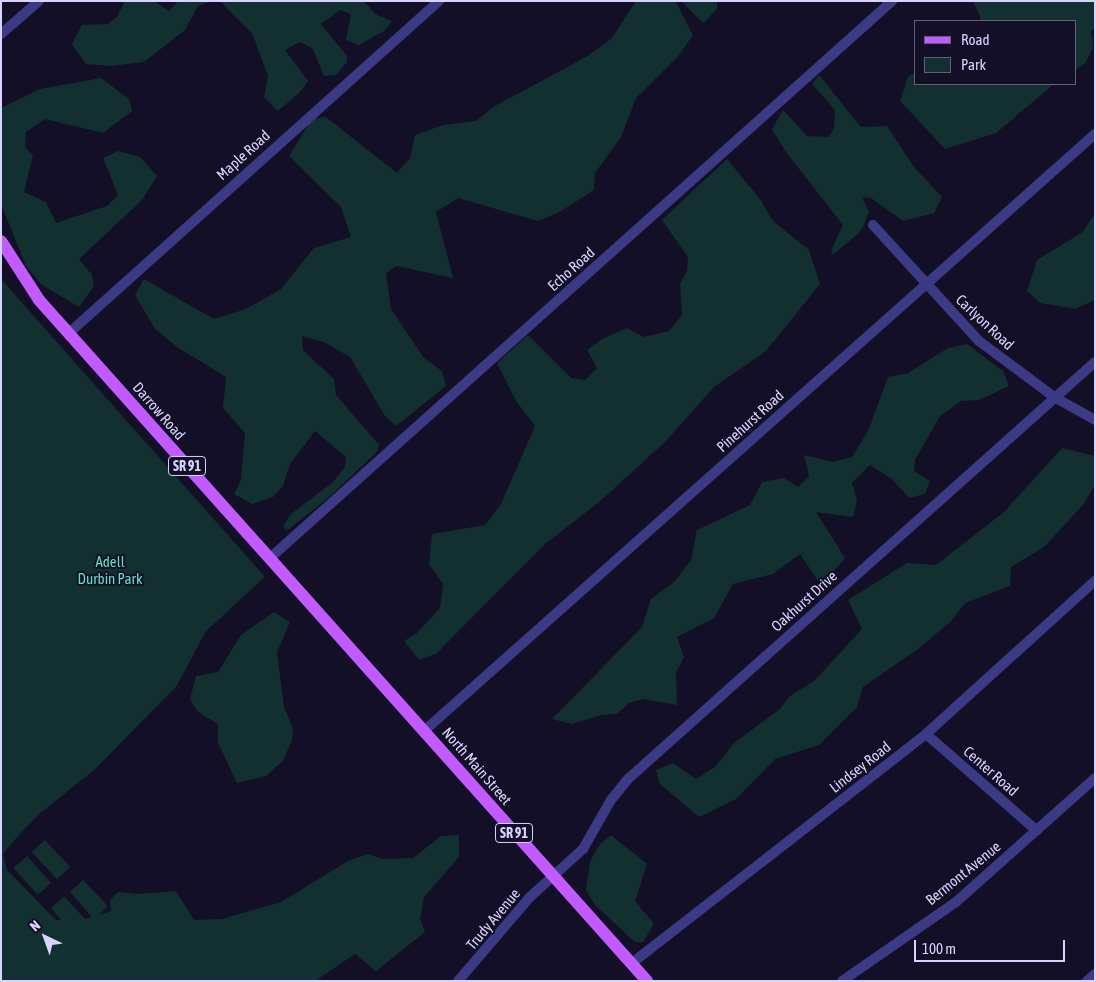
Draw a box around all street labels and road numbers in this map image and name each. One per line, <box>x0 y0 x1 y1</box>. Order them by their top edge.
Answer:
street label: Maple Road <box>213 126 273 184</box>
street label: Echo Road <box>544 243 598 295</box>
street label: Carlyon Road <box>952 291 1018 353</box>
street label: Darrow Road <box>129 378 189 444</box>
street label: Pinehurst Road <box>713 386 787 456</box>
road number: SR 91 <box>167 454 207 478</box>
street label: Oakhurst Drive <box>767 567 841 635</box>
street label: North Main Street <box>439 724 515 808</box>
street label: Lindsey Road <box>826 738 894 796</box>
street label: Center Road <box>960 742 1022 800</box>
road number: SR 91 <box>494 821 534 844</box>
street label: Bermont Avenue <box>922 837 1004 909</box>
street label: Trudy Avenue <box>462 885 524 953</box>

